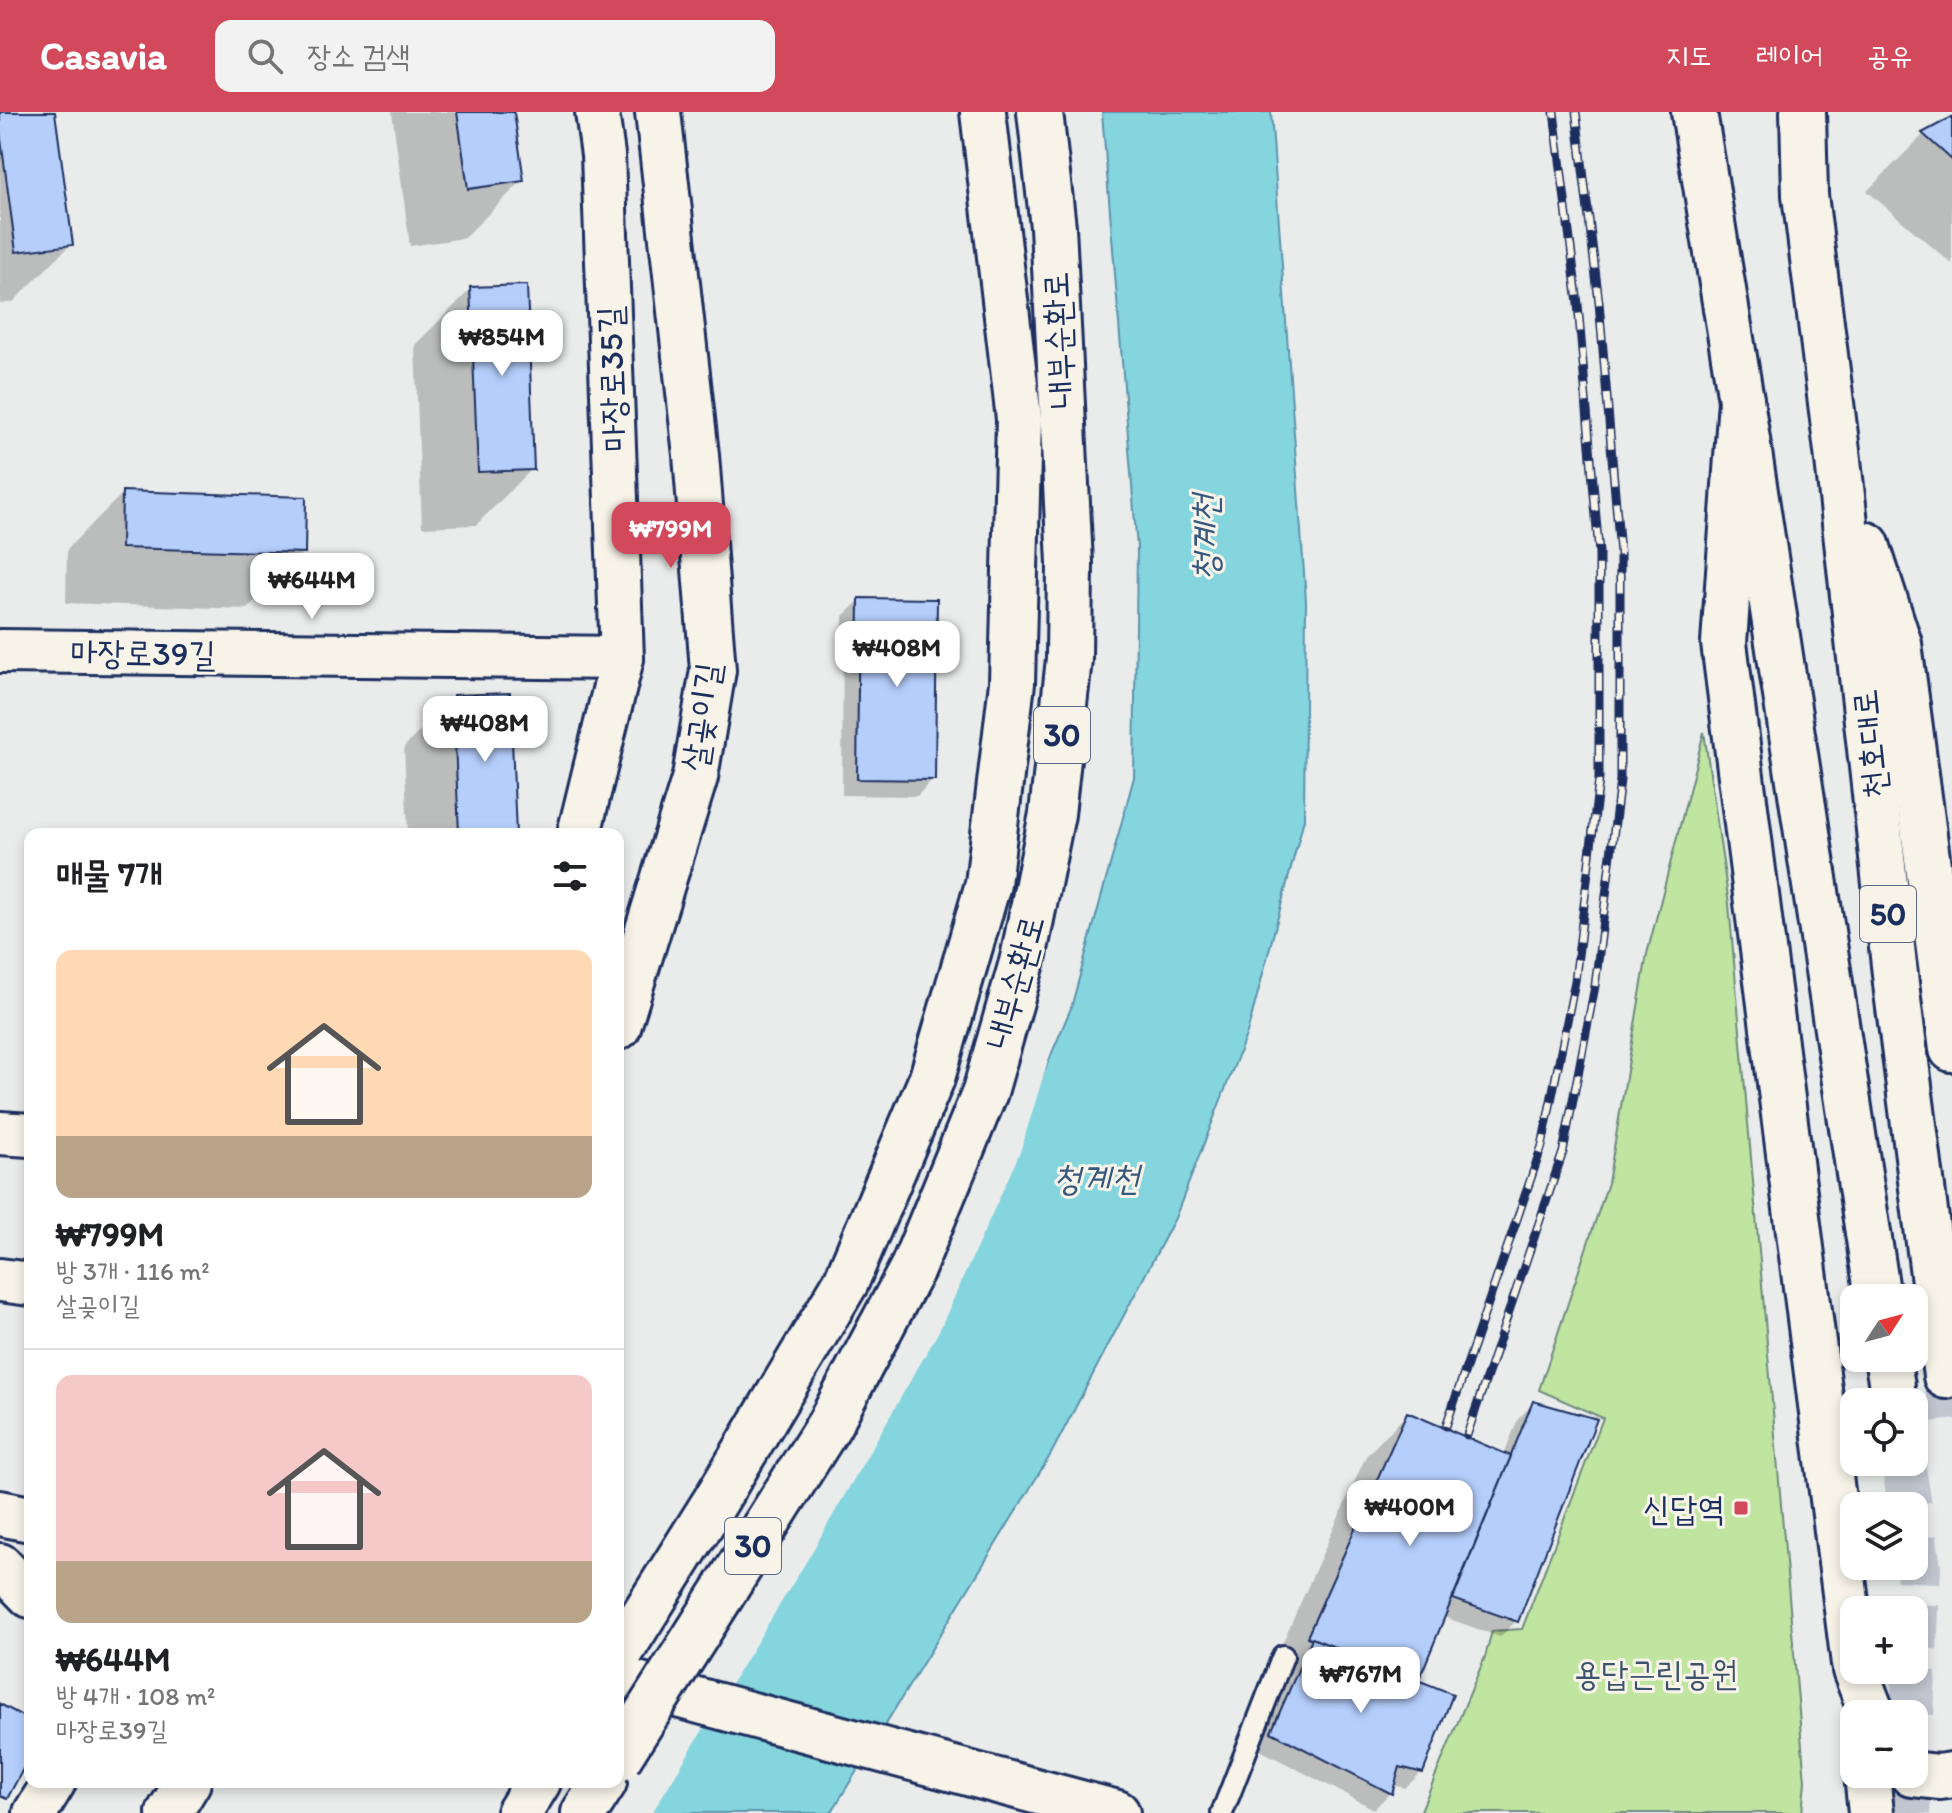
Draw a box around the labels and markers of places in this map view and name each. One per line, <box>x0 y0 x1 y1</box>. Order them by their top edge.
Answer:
pin: ₩854M <box>446 310 558 378</box>
pin: ₩799M <box>615 502 727 570</box>
pin: ₩644M <box>256 553 368 621</box>
pin: ₩408M <box>841 621 953 689</box>
pin: ₩408M <box>429 696 541 764</box>
pin: ₩400M <box>1354 1480 1466 1548</box>
place label: 신답역 <box>1643 1488 1725 1529</box>
marker: 신답역 <box>1732 1499 1750 1517</box>
pin: ₩767M <box>1305 1647 1417 1715</box>

